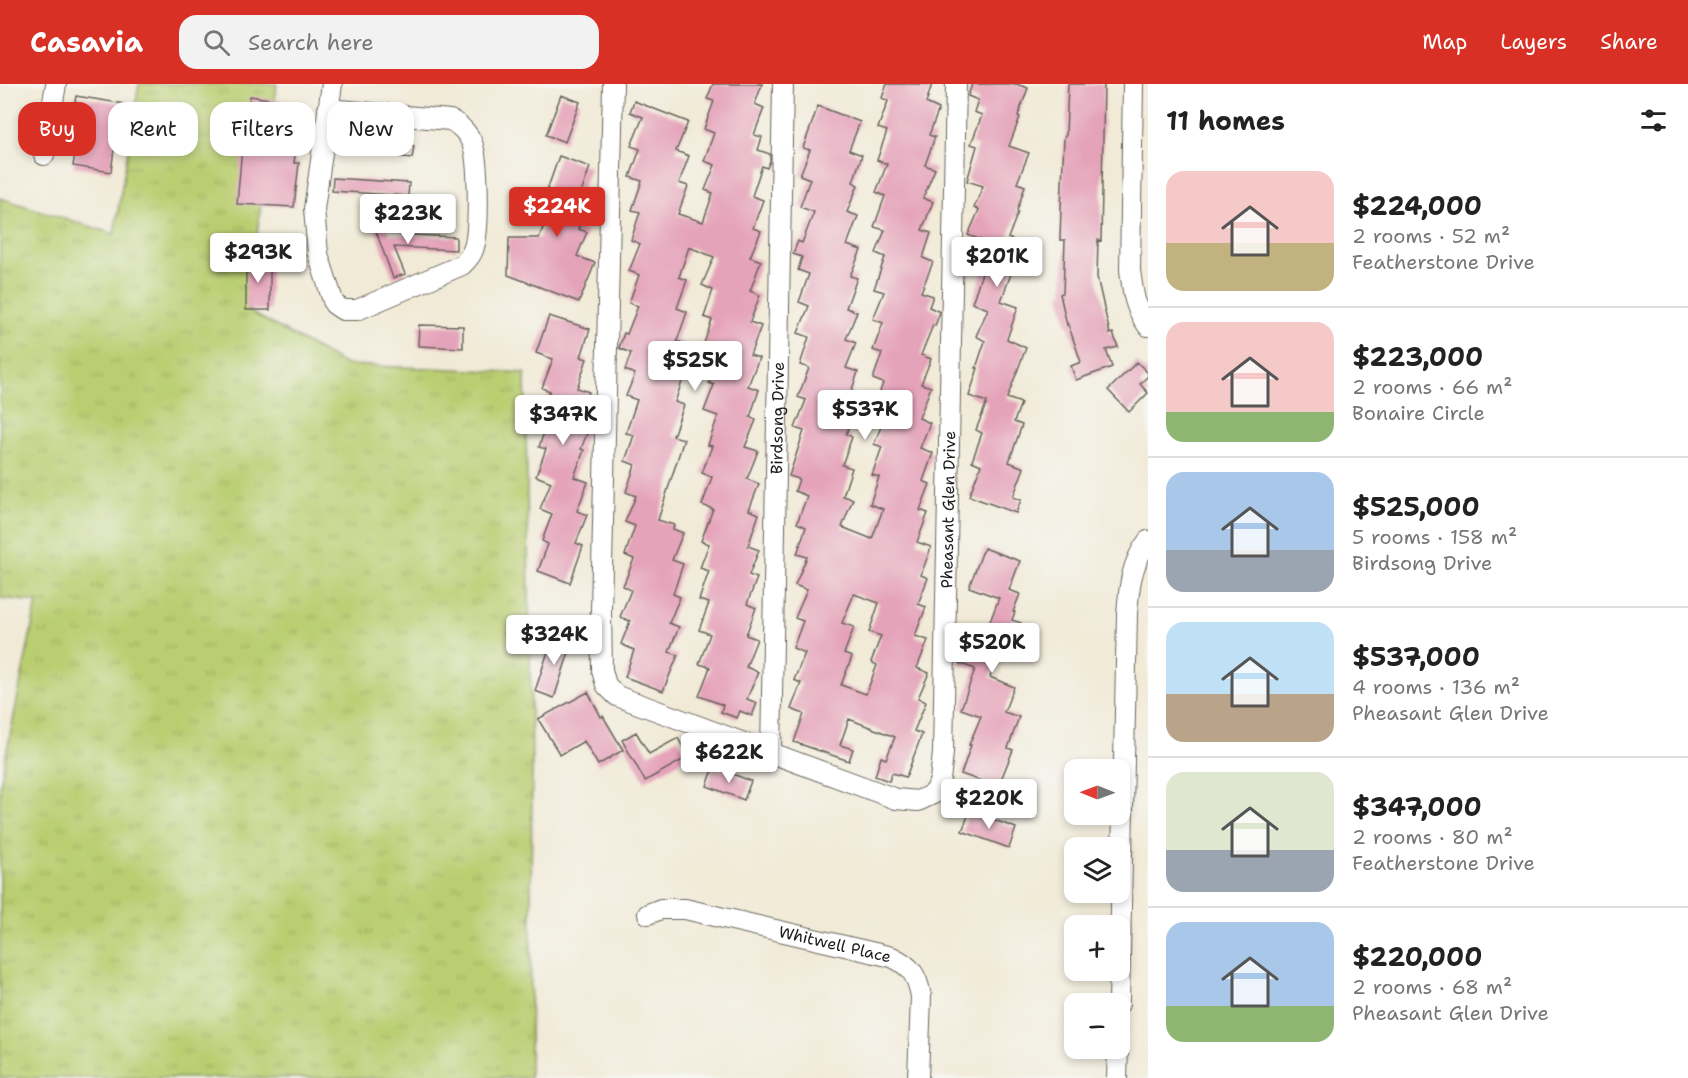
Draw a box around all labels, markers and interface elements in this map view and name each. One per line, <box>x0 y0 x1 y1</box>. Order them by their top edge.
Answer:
search box <box>179 15 599 69</box>
text: Casavia <box>30 23 143 61</box>
icon: search <box>200 26 233 59</box>
text: Search here <box>248 28 374 57</box>
text: Map <box>1422 28 1467 56</box>
text: Layers <box>1500 28 1567 56</box>
text: Share <box>1600 28 1658 56</box>
chip: Buy <box>18 102 96 156</box>
chip: Rent <box>108 102 198 156</box>
chip: Filters <box>210 102 315 156</box>
chip: New <box>327 102 414 156</box>
text: 11 homes <box>1166 103 1285 138</box>
icon: filters <box>1637 104 1670 137</box>
pin: $224K <box>515 187 599 238</box>
text: $224,000 <box>1352 188 1482 223</box>
text: $224K <box>523 193 591 219</box>
pin: $223K <box>366 194 450 245</box>
icon: home <box>1214 195 1286 267</box>
text: $223K <box>374 200 442 226</box>
text: 2 rooms · 52 m² <box>1352 223 1510 249</box>
pin: $293K <box>216 233 300 284</box>
pin: $201K <box>955 237 1039 288</box>
text: $293K <box>224 239 292 265</box>
text: $201K <box>965 243 1029 269</box>
text: Featherstone Drive <box>1352 249 1535 275</box>
text: $223,000 <box>1352 339 1483 374</box>
pin: $525K <box>653 341 737 392</box>
icon: home <box>1214 346 1286 418</box>
text: $525K <box>662 347 728 373</box>
street label: Birdsong Drive <box>765 362 789 474</box>
text: 2 rooms · 66 m² <box>1352 374 1513 400</box>
pin: $537K <box>823 390 907 441</box>
pin: $347K <box>521 395 605 446</box>
text: $537K <box>832 396 898 422</box>
text: Bonaire Circle <box>1352 400 1485 426</box>
text: $347K <box>529 401 597 427</box>
street label: Pheasant Glen Drive <box>936 431 960 589</box>
text: $525,000 <box>1352 489 1480 524</box>
icon: home <box>1214 496 1286 568</box>
text: 5 rooms · 158 m² <box>1352 524 1517 550</box>
text: Birdsong Drive <box>1352 550 1492 576</box>
pin: $324K <box>512 615 596 666</box>
text: $324K <box>520 621 588 647</box>
pin: $520K <box>950 623 1034 674</box>
text: $520K <box>959 629 1025 655</box>
text: $537,000 <box>1352 639 1480 674</box>
icon: home <box>1214 646 1286 718</box>
text: 4 rooms · 136 m² <box>1352 674 1520 700</box>
text: Pheasant Glen Drive <box>1352 700 1549 726</box>
pin: $622K <box>687 733 771 784</box>
text: $622K <box>695 739 763 765</box>
north arrow <box>1064 759 1130 825</box>
map controls <box>1064 759 1130 1059</box>
pin: $220K <box>947 779 1031 830</box>
text: $220K <box>955 785 1023 811</box>
text: $347,000 <box>1352 789 1482 824</box>
icon: home <box>1214 796 1286 868</box>
text: 2 rooms · 80 m² <box>1352 824 1513 850</box>
button: layers <box>1064 837 1130 903</box>
text: Featherstone Drive <box>1352 850 1535 876</box>
button: + <box>1064 915 1130 981</box>
street label: Whitwell Place <box>777 921 893 967</box>
text: $220,000 <box>1352 939 1482 974</box>
icon: home <box>1214 946 1286 1018</box>
text: 2 rooms · 68 m² <box>1352 974 1512 1000</box>
button: − <box>1064 993 1130 1059</box>
text: Pheasant Glen Drive <box>1352 1000 1549 1026</box>

